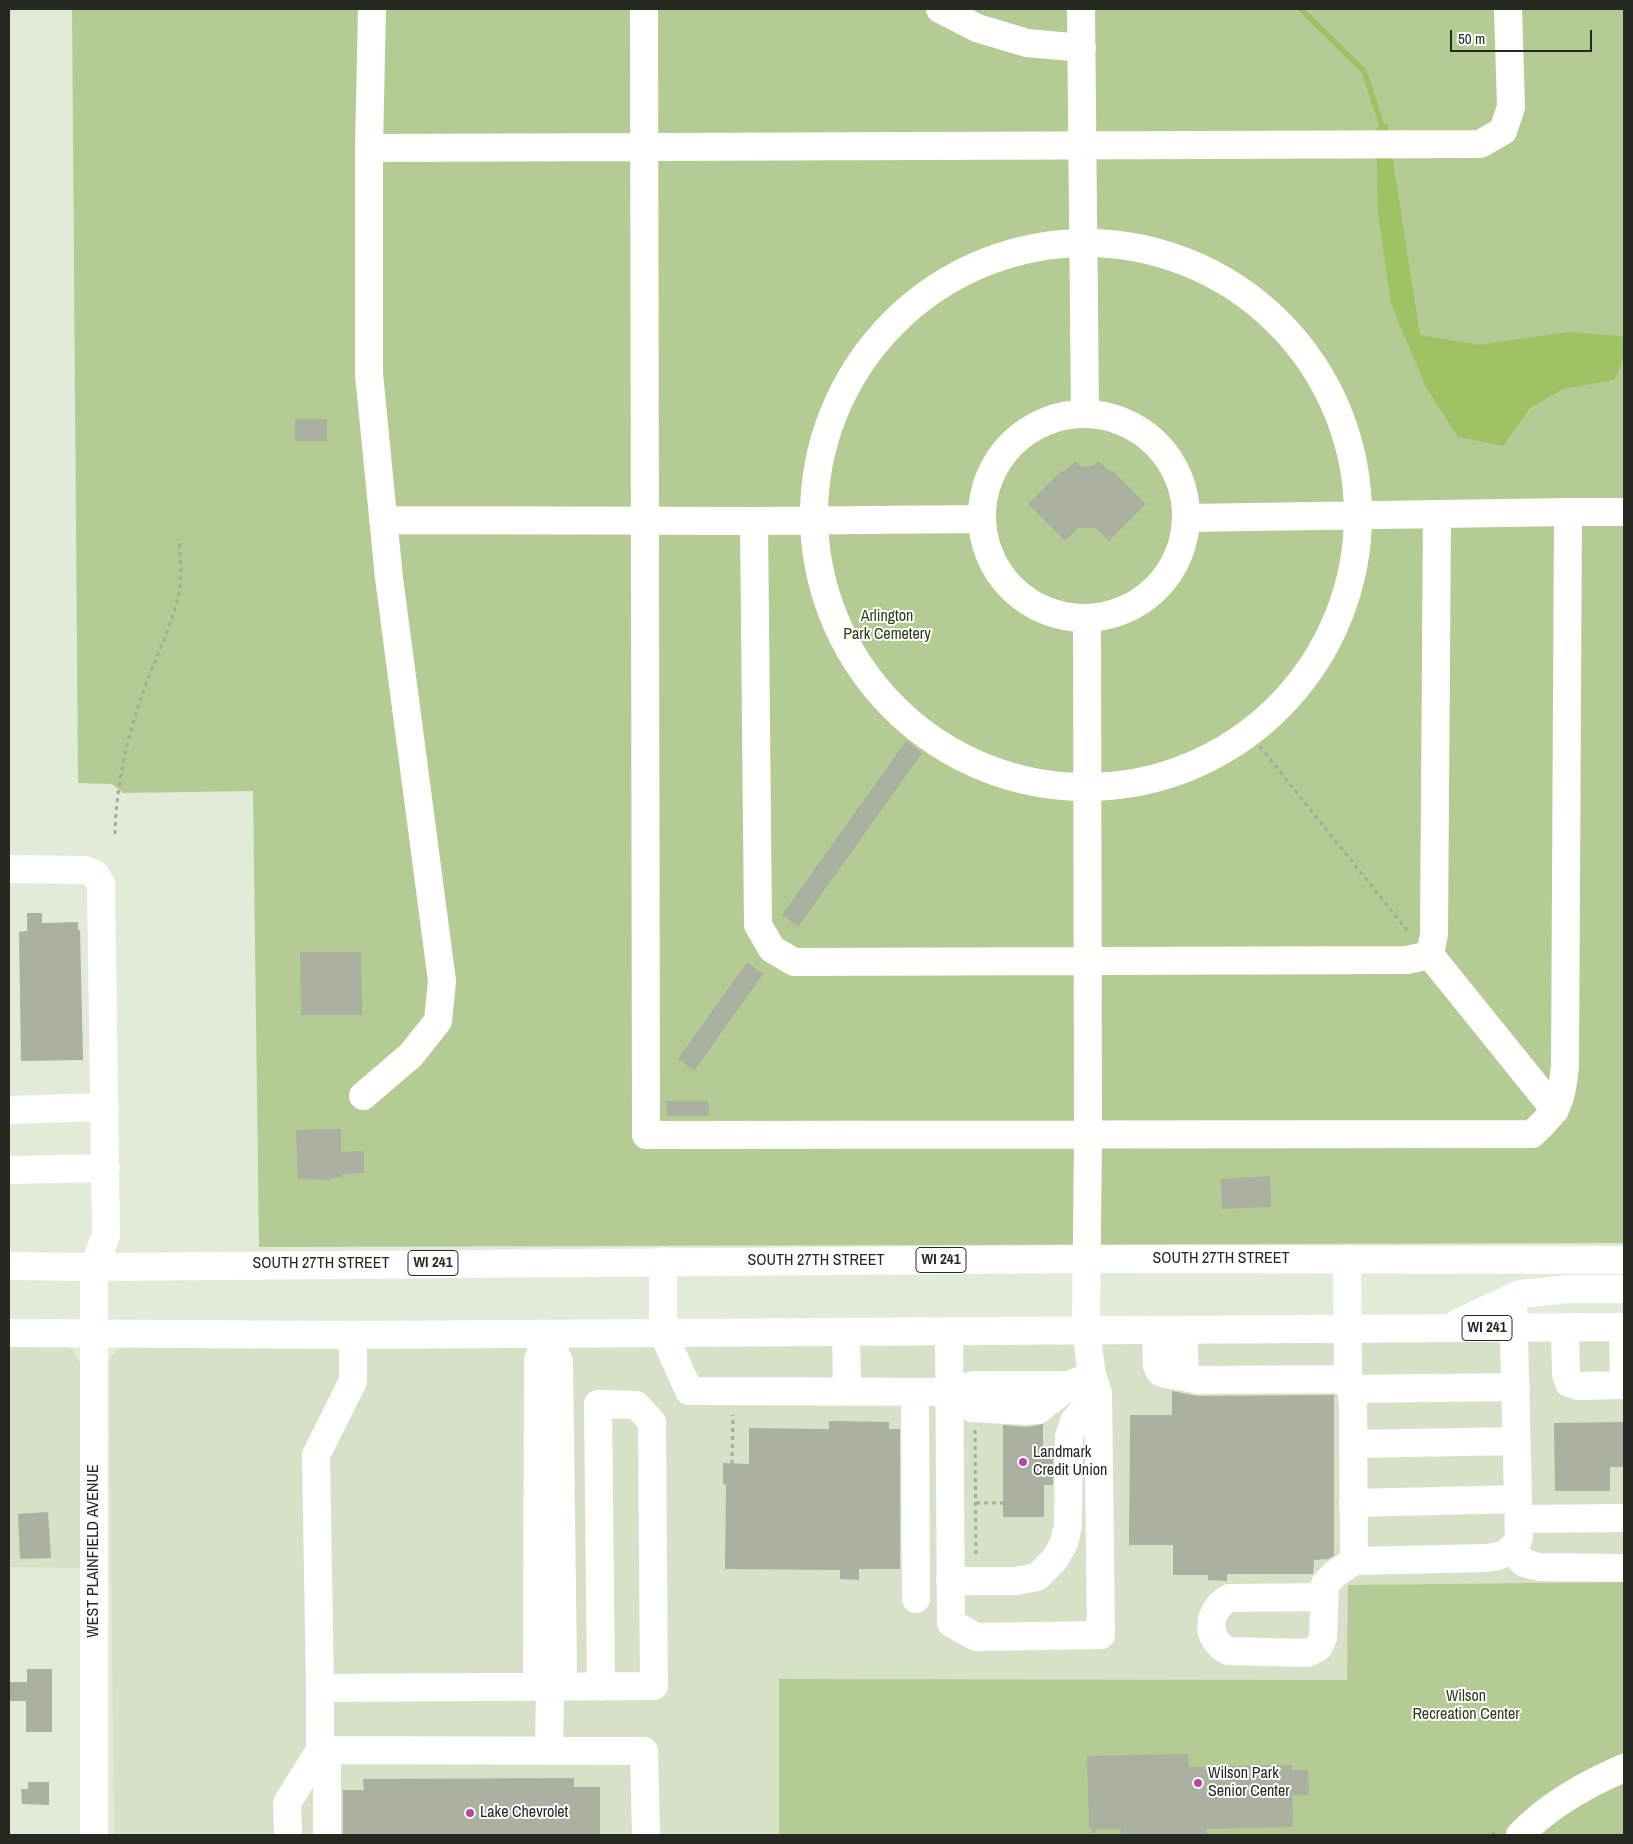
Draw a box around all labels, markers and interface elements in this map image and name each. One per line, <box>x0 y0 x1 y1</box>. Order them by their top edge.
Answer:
scale bar <box>1453 20 1596 52</box>
text: 50 m <box>1458 28 1485 49</box>
park label: Arlington Park Cemetery <box>843 607 931 645</box>
road number: WI 241 <box>916 1248 966 1272</box>
street label: SOUTH 27TH STREET <box>1152 1249 1290 1269</box>
road number: WI 241 <box>408 1250 458 1276</box>
street label: SOUTH 27TH STREET <box>747 1251 885 1271</box>
street label: SOUTH 27TH STREET <box>252 1254 390 1274</box>
road number: WI 241 <box>1462 1316 1512 1340</box>
place label: Landmark Credit Union <box>1033 1443 1107 1481</box>
marker: Landmark Credit Union <box>1017 1456 1029 1468</box>
street label: WEST PLAINFIELD AVENUE <box>84 1464 104 1638</box>
park label: Wilson Recreation Center <box>1412 1687 1520 1725</box>
place label: Wilson Park Senior Center <box>1208 1764 1290 1802</box>
marker: Wilson Park Senior Center <box>1192 1777 1204 1789</box>
place label: Lake Chevrolet <box>480 1803 568 1823</box>
marker: Lake Chevrolet <box>464 1807 476 1819</box>

